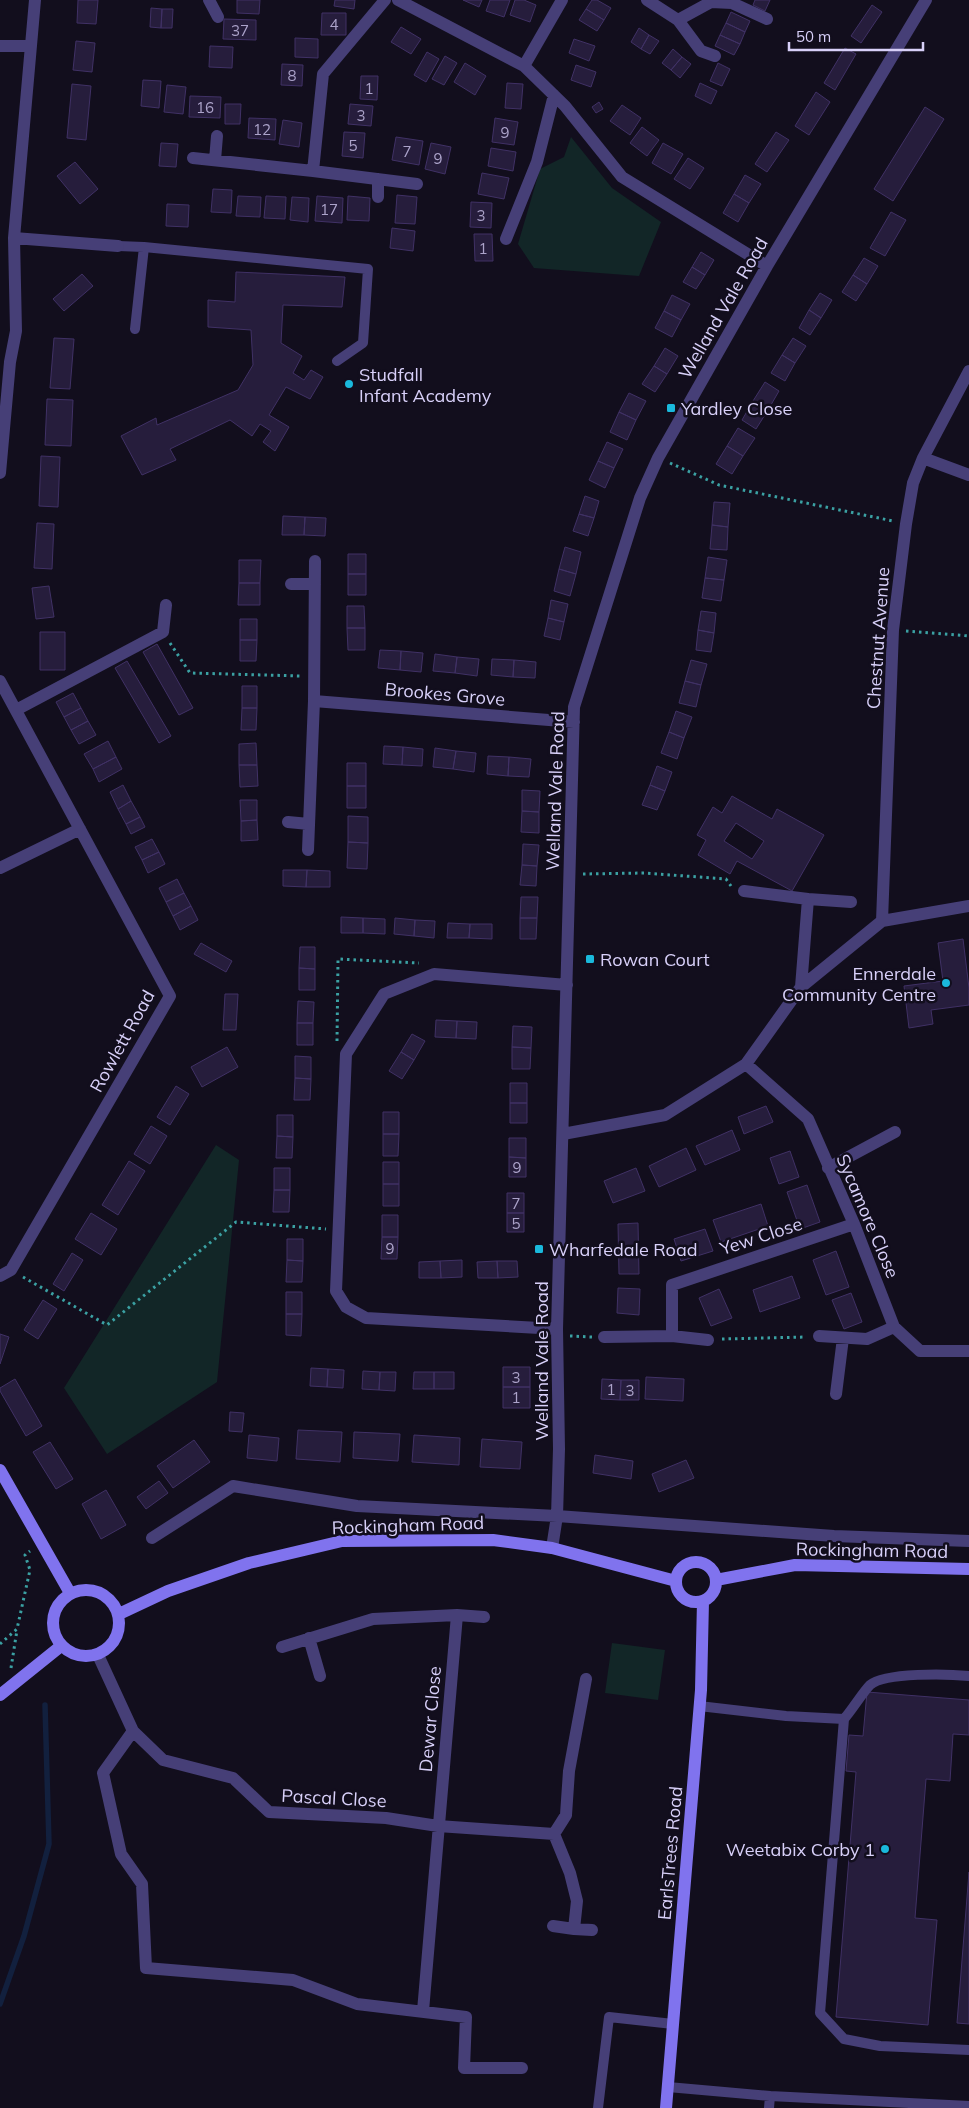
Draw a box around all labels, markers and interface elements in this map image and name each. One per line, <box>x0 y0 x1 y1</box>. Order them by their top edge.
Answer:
house number: 4 <box>329 15 339 34</box>
scale bar <box>789 20 923 52</box>
house number: 37 <box>231 21 249 40</box>
text: 50 m <box>796 27 831 46</box>
house number: 8 <box>287 66 297 85</box>
house number: 1 <box>364 79 374 98</box>
house number: 16 <box>196 98 214 117</box>
house number: 3 <box>356 106 366 125</box>
house number: 12 <box>253 120 271 139</box>
house number: 9 <box>500 123 510 142</box>
house number: 5 <box>348 136 358 155</box>
house number: 7 <box>402 142 412 161</box>
house number: 9 <box>433 149 443 168</box>
house number: 17 <box>320 200 338 219</box>
house number: 3 <box>476 206 486 225</box>
street label: Welland Vale Road <box>673 233 773 383</box>
house number: 1 <box>478 239 488 258</box>
place label: Studfall Infant Academy <box>359 363 492 407</box>
marker: Studfall Infant Academy <box>343 378 355 390</box>
place label: Yardley Close <box>680 397 792 420</box>
marker: Yardley Close <box>665 402 677 414</box>
street label: Chestnut Avenue <box>862 566 894 710</box>
street label: Brookes Grove <box>384 677 506 711</box>
street label: Welland Vale Road <box>541 711 569 871</box>
place label: Rowan Court <box>600 948 710 971</box>
marker: Rowan Court <box>584 953 596 965</box>
place label: Ennerdale Community Centre <box>782 962 936 1006</box>
marker: Ennerdale Community Centre <box>940 977 952 989</box>
street label: Rowlett Road <box>84 986 160 1096</box>
street label: Sycamore Close <box>831 1150 905 1282</box>
house number: 9 <box>512 1158 522 1177</box>
house number: 7 <box>511 1194 521 1213</box>
street label: Yew Close <box>716 1212 805 1260</box>
house number: 5 <box>511 1214 521 1233</box>
place label: Wharfedale Road <box>549 1238 698 1261</box>
house number: 9 <box>385 1239 395 1258</box>
marker: Wharfedale Road <box>533 1243 545 1255</box>
street label: Welland Vale Road <box>530 1281 553 1441</box>
house number: 3 <box>511 1368 521 1387</box>
house number: 1 <box>606 1380 616 1399</box>
house number: 3 <box>625 1381 635 1400</box>
house number: 1 <box>511 1388 521 1407</box>
street label: Rockingham Road <box>331 1511 485 1539</box>
street label: Rockingham Road <box>796 1537 948 1563</box>
street label: Dewar Close <box>414 1665 446 1773</box>
street label: Pascal Close <box>281 1784 387 1812</box>
street label: EarlsTrees Road <box>653 1785 687 1921</box>
place label: Weetabix Corby 1 <box>726 1838 875 1861</box>
marker: Weetabix Corby 1 <box>879 1843 891 1855</box>

